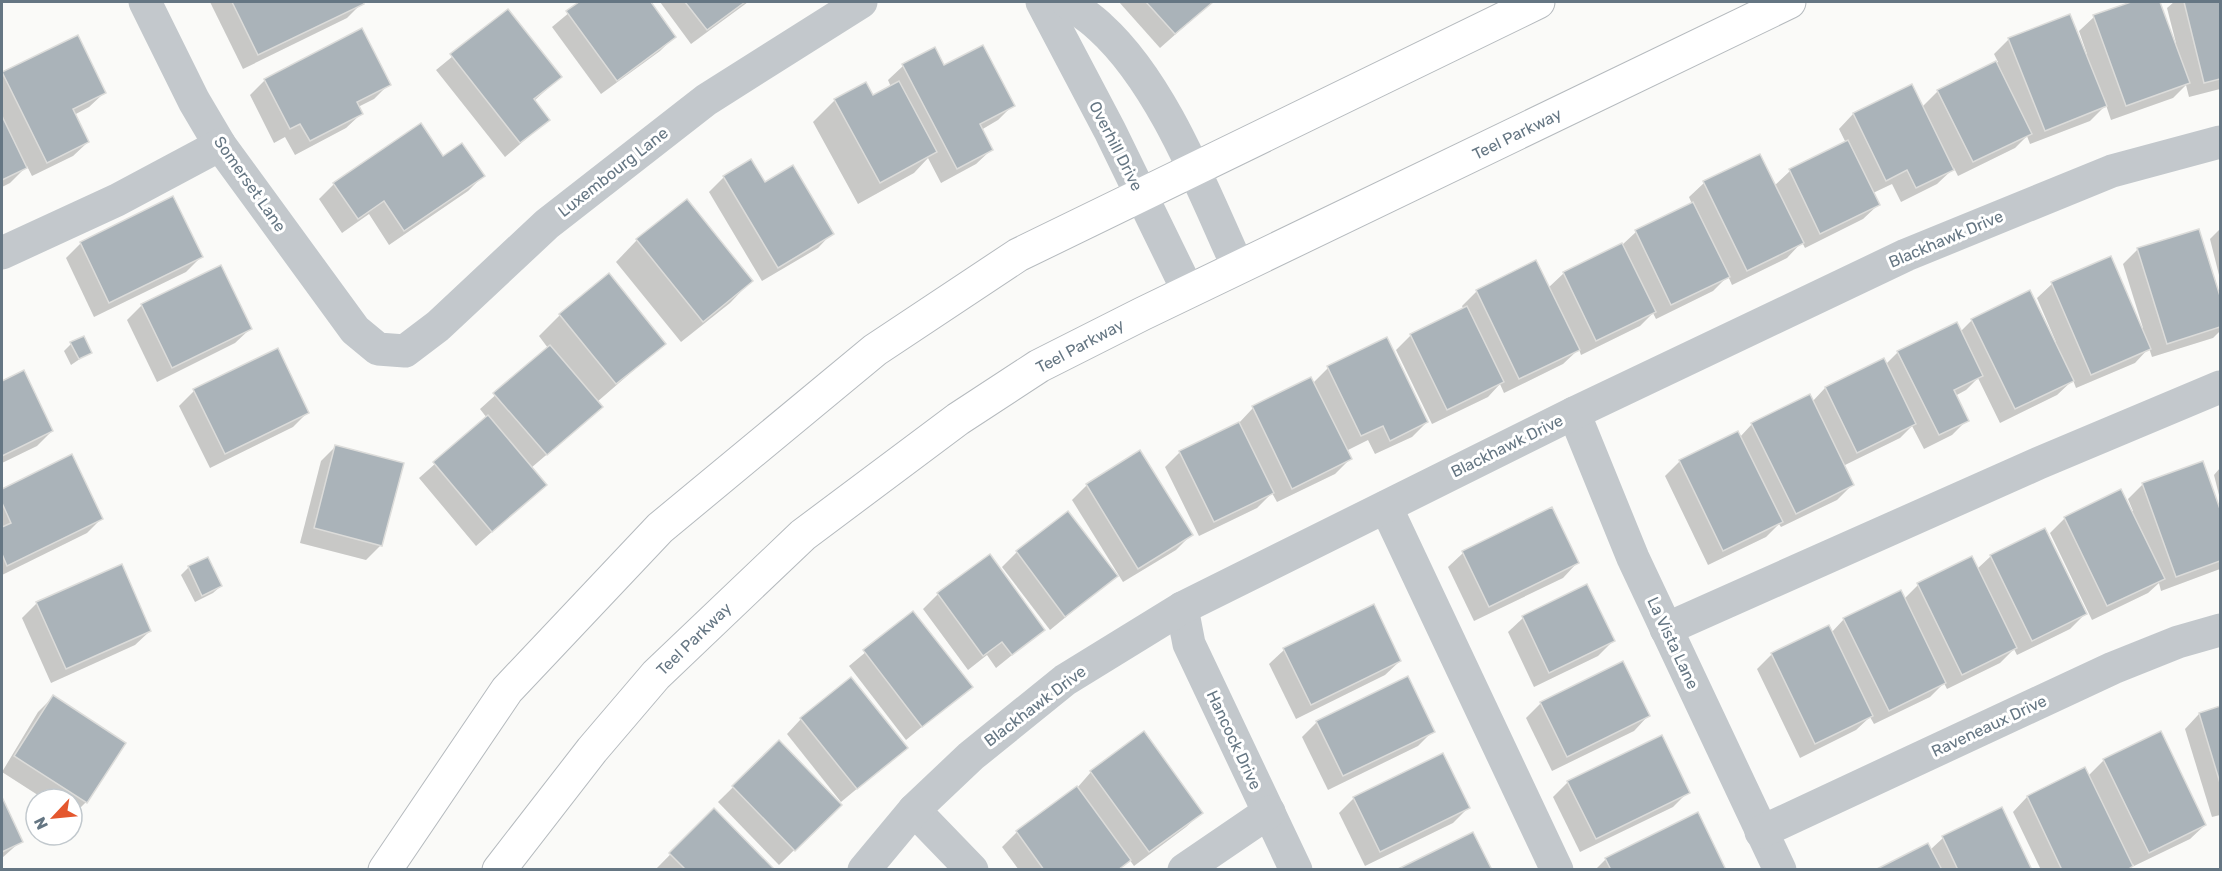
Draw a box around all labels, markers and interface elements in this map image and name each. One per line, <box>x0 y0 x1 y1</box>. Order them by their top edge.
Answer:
street label: Overhill Drive <box>1085 98 1147 194</box>
street label: Teel Parkway <box>1469 104 1565 164</box>
street label: Luxembourg Lane <box>554 123 672 221</box>
street label: Somerset Lane <box>210 133 290 235</box>
street label: Blackhawk Drive <box>1886 206 2006 272</box>
street label: Teel Parkway <box>1033 315 1127 377</box>
street label: Blackhawk Drive <box>1448 411 1566 481</box>
street label: La Vista Lane <box>1643 594 1703 692</box>
street label: Teel Parkway <box>653 598 736 679</box>
street label: Blackhawk Drive <box>980 662 1090 750</box>
street label: Hancock Drive <box>1203 687 1265 793</box>
street label: Raveneaux Drive <box>1928 691 2050 761</box>
north arrow <box>24 787 84 847</box>
text: N <box>30 814 52 833</box>

